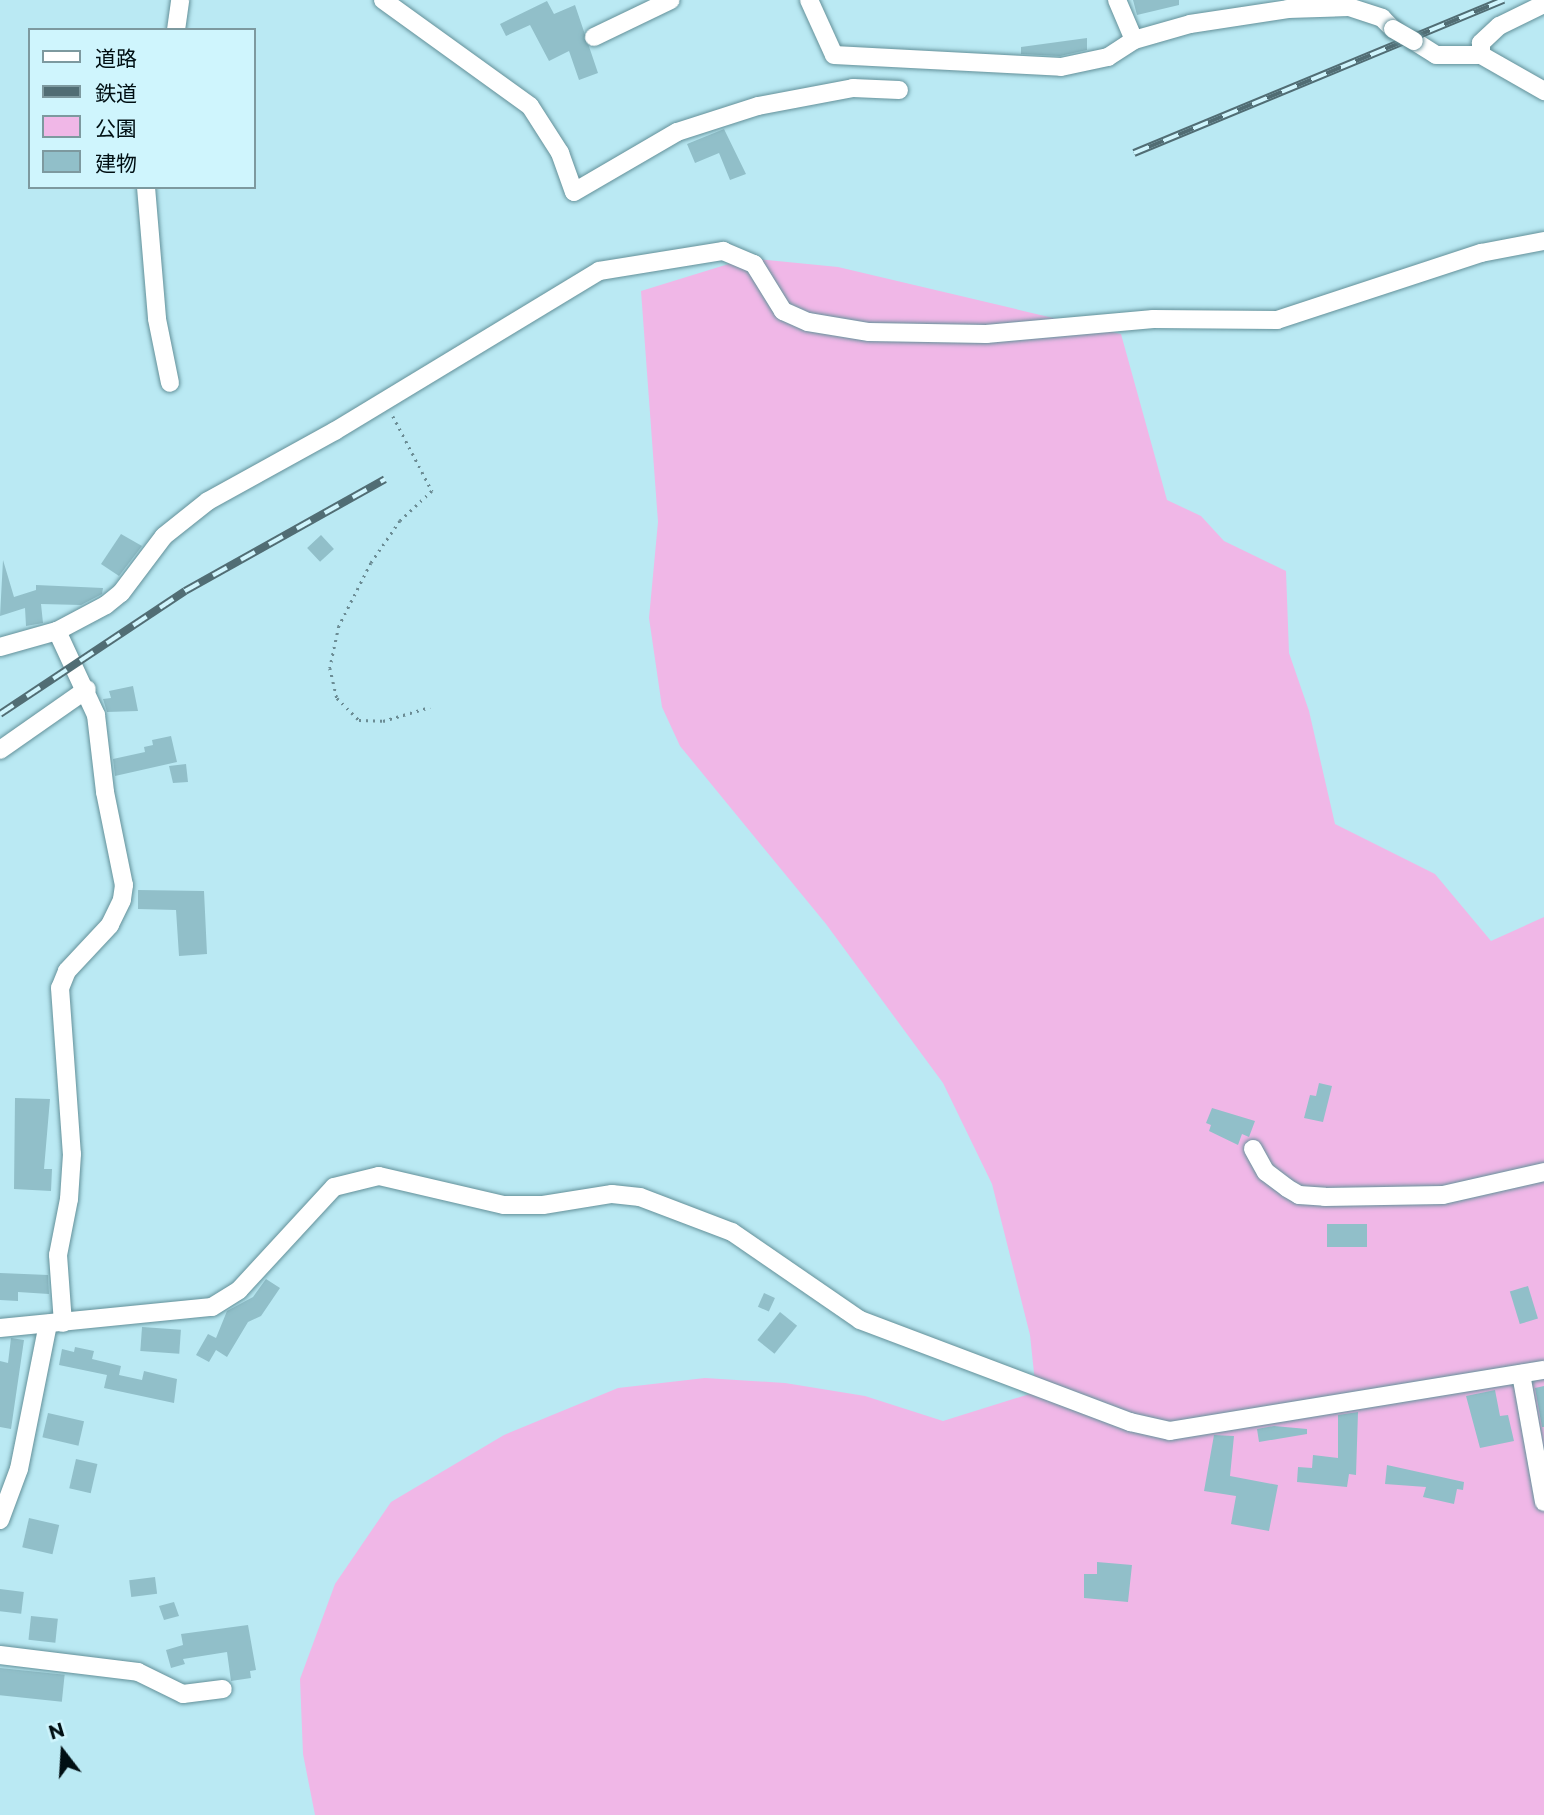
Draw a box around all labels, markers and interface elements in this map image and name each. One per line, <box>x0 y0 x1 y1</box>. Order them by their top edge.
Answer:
legend <box>28 28 256 189</box>
text: 道路 <box>95 46 137 71</box>
text: 鉄道 <box>95 81 137 106</box>
text: 公園 <box>95 116 137 141</box>
text: 建物 <box>95 151 137 176</box>
north arrow <box>28 1717 98 1787</box>
text: N <box>46 1718 67 1745</box>

